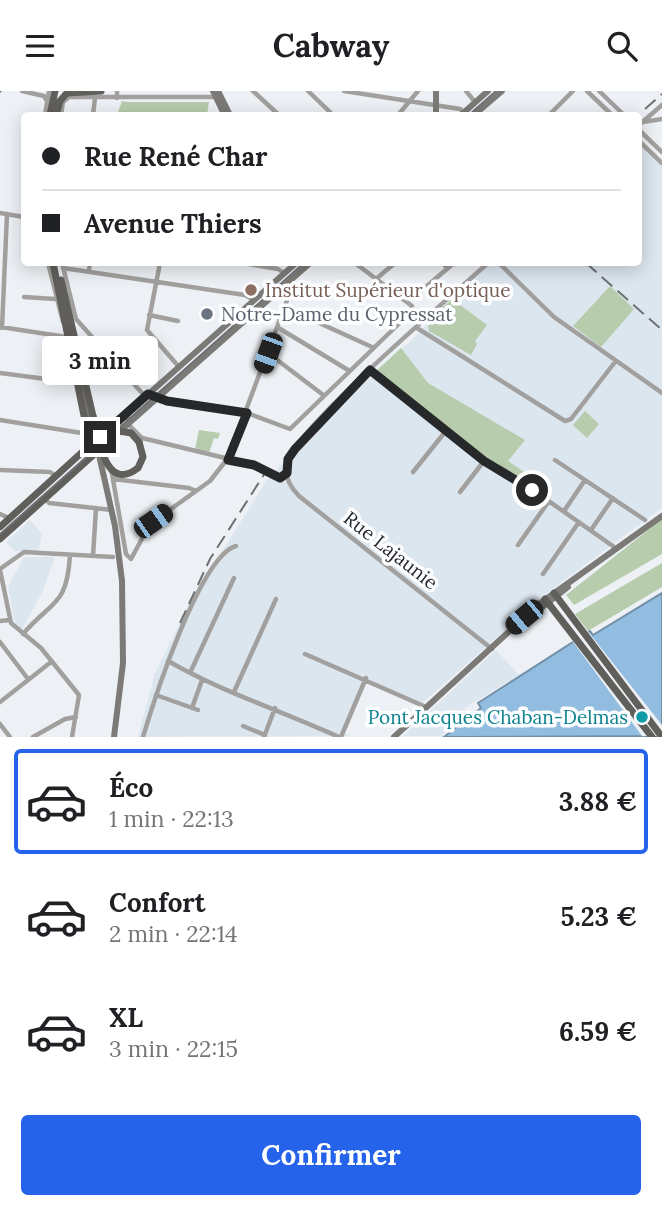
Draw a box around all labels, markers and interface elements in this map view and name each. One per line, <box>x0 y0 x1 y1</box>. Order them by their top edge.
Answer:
text: Cabway <box>273 25 389 66</box>
icon: menu <box>21 27 59 65</box>
icon: search <box>603 27 641 65</box>
text: Rue René Char <box>84 140 268 173</box>
text: Avenue Thiers <box>84 207 262 240</box>
place label: Institut Supérieur d'optique <box>265 278 510 302</box>
marker: Institut Supérieur d'optique <box>243 282 259 298</box>
place label: Notre-Dame du Cypressat <box>221 302 453 326</box>
marker: Notre-Dame du Cypressat <box>199 306 215 322</box>
car <box>251 330 286 376</box>
callout: 3 min <box>42 335 158 385</box>
text: 3 min <box>69 346 131 375</box>
route end <box>84 421 116 453</box>
route start <box>516 474 548 506</box>
car <box>130 500 177 542</box>
street label: Rue Lajaunie <box>339 506 443 594</box>
car <box>502 595 547 639</box>
place label: Pont Jacques Chaban-Delmas <box>368 705 628 729</box>
marker: Pont Jacques Chaban-Delmas <box>634 709 650 725</box>
icon: car <box>25 770 88 833</box>
text: Éco <box>109 771 153 804</box>
text: 3.88 € <box>559 785 637 818</box>
text: 1 min · 22:13 <box>109 804 234 833</box>
icon: car <box>25 885 88 948</box>
text: Confort <box>109 886 206 919</box>
text: 5.23 € <box>561 900 637 933</box>
text: 2 min · 22:14 <box>109 919 238 948</box>
icon: car <box>25 1000 88 1063</box>
text: XL <box>109 1001 143 1034</box>
text: 6.59 € <box>559 1015 637 1048</box>
text: 3 min · 22:15 <box>109 1034 238 1063</box>
button: Confirmer <box>21 1115 641 1195</box>

